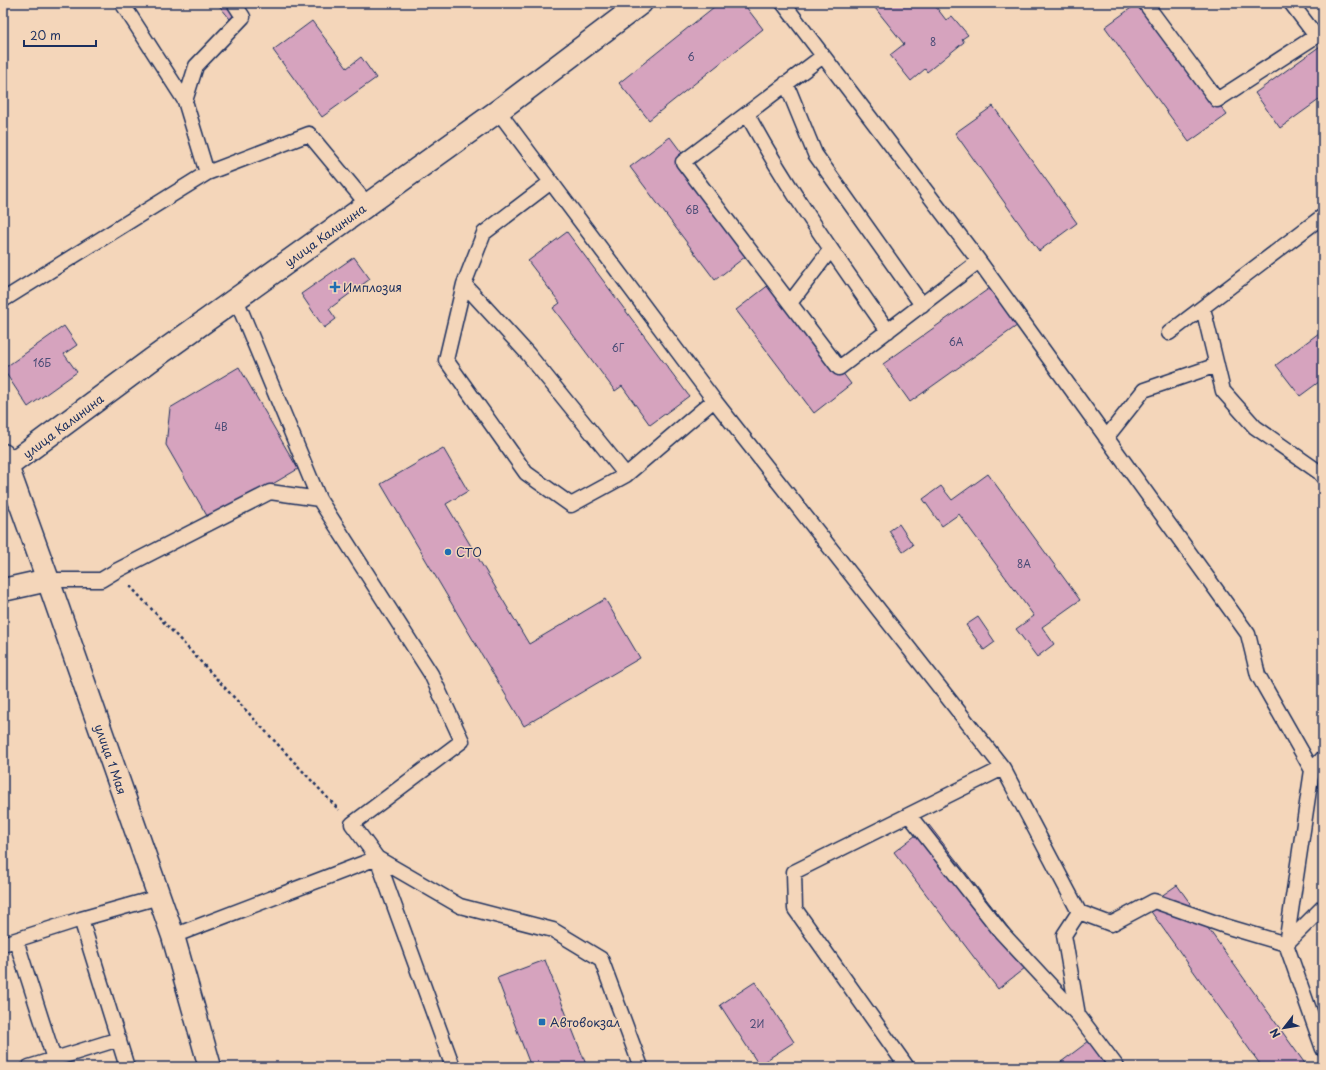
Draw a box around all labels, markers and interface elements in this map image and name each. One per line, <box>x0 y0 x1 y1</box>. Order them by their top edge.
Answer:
scale bar <box>24 22 96 48</box>
text: 20 m <box>30 26 61 44</box>
house number: 8 <box>930 34 936 49</box>
house number: 6 <box>687 49 695 64</box>
street label: улица Калинина <box>280 199 370 271</box>
house number: 6В <box>685 202 699 217</box>
place label: Имплозия <box>343 278 402 296</box>
marker: Имплозия <box>330 282 340 292</box>
house number: 6А <box>949 334 964 349</box>
house number: 6Г <box>612 340 625 355</box>
house number: 16Б <box>33 355 51 370</box>
street label: улица Калинина <box>19 389 107 462</box>
house number: 4В <box>214 419 228 434</box>
place label: СТО <box>456 543 482 561</box>
marker: СТО <box>443 547 453 557</box>
house number: 8А <box>1017 556 1031 571</box>
street label: улица 1 Мая <box>91 721 131 797</box>
north arrow <box>1264 1008 1304 1048</box>
place label: Автовокзал <box>550 1013 620 1031</box>
house number: 2И <box>750 1016 765 1031</box>
marker: Автовокзал <box>537 1017 547 1027</box>
text: N <box>1265 1025 1285 1042</box>

